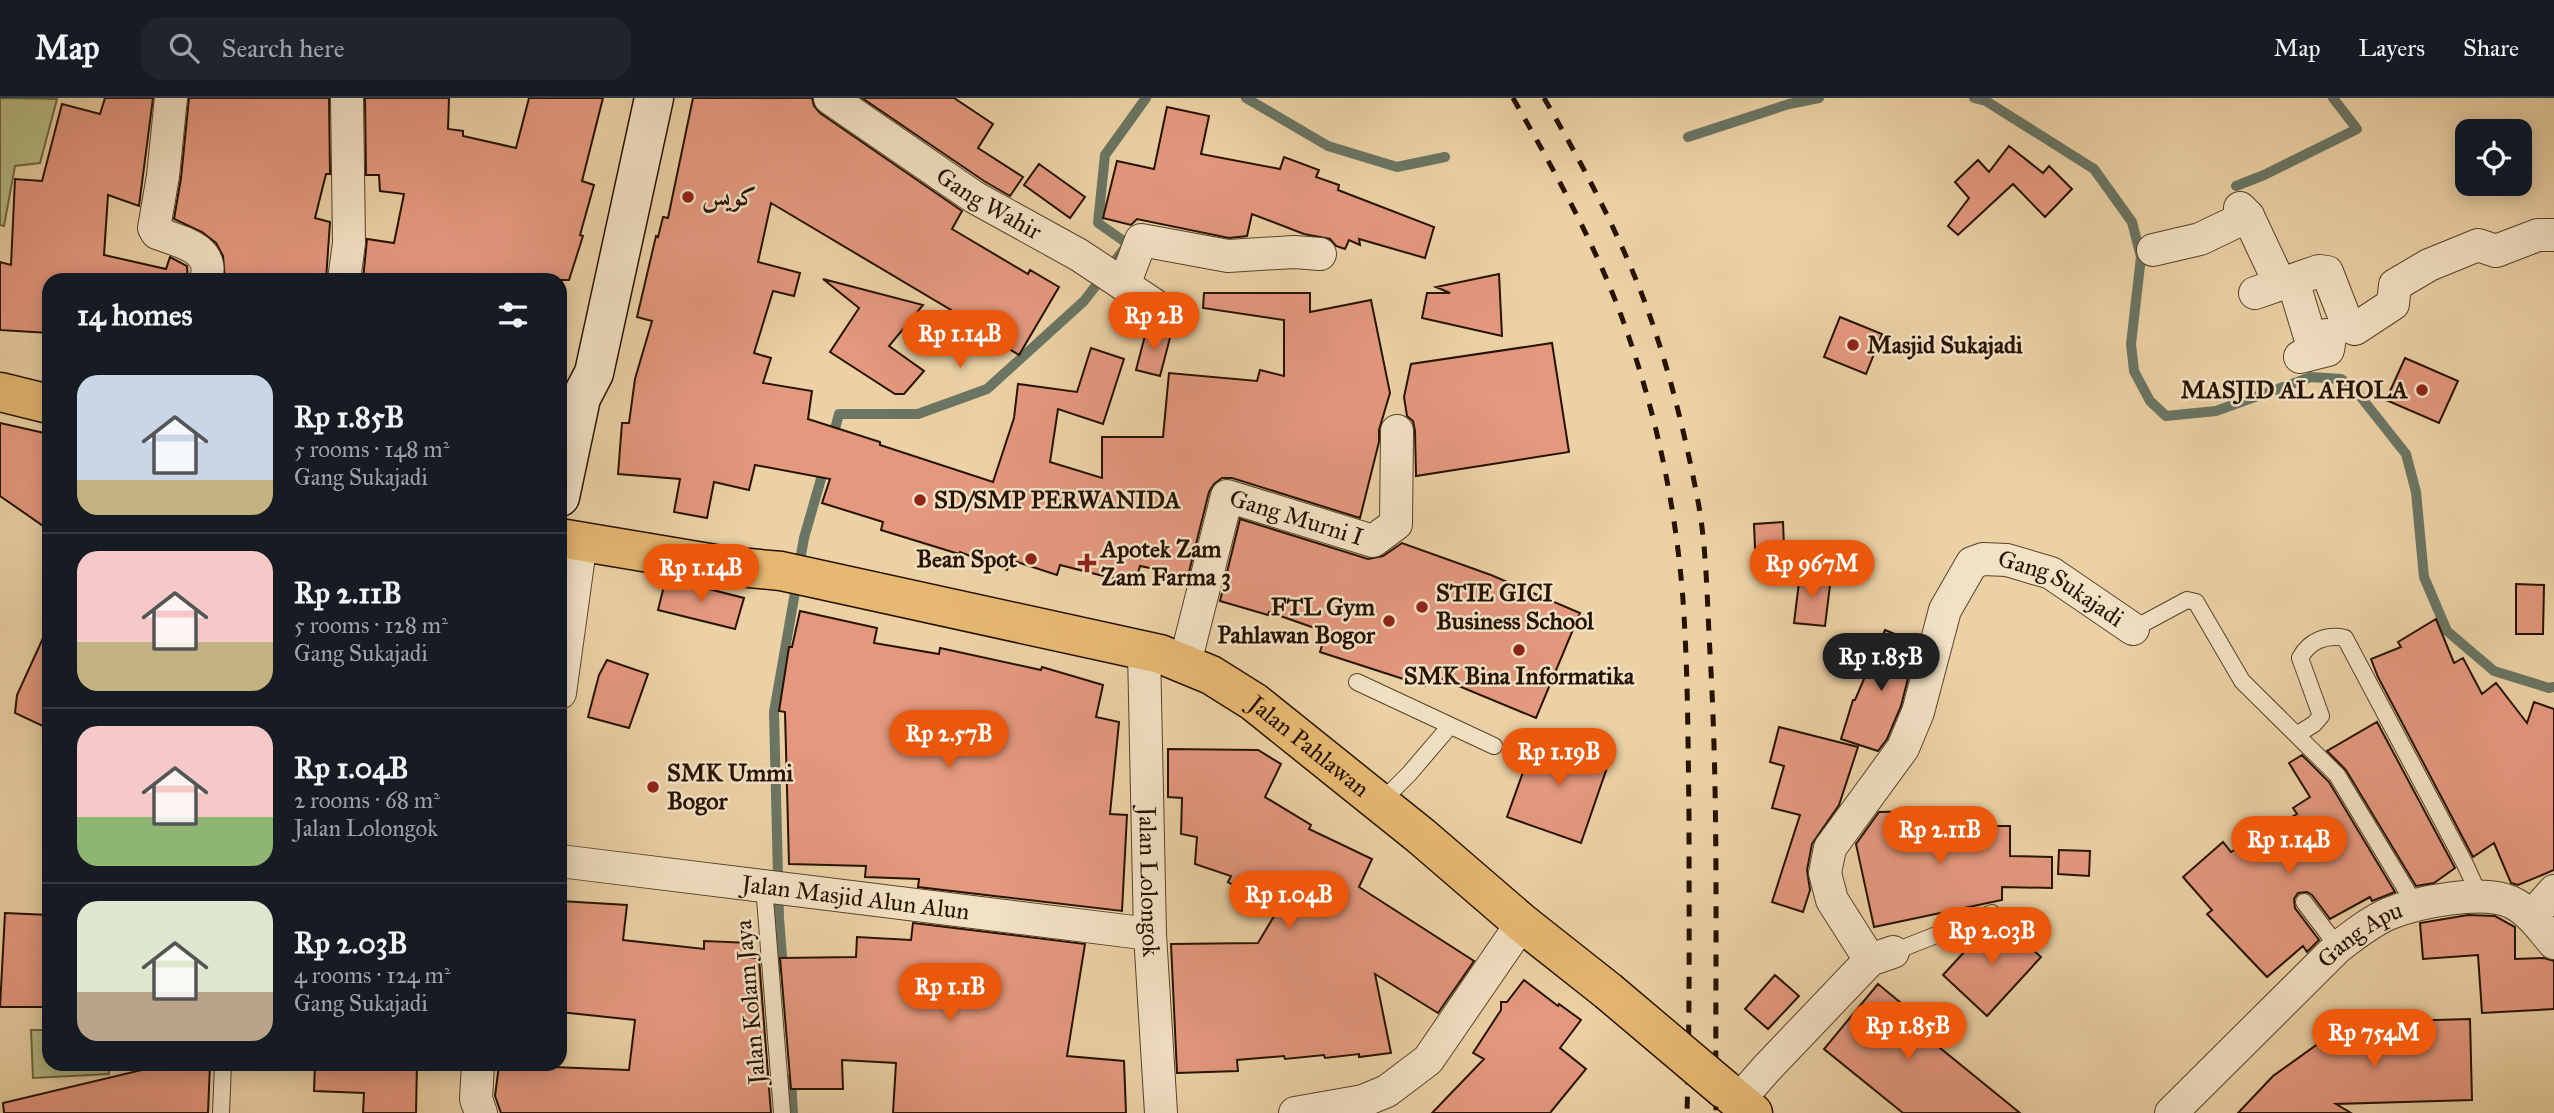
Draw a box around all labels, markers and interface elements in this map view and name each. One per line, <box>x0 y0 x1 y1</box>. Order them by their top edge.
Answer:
search box <box>141 17 631 80</box>
text: Map <box>35 28 99 68</box>
icon: search <box>165 29 203 67</box>
text: Search here <box>221 32 345 64</box>
text: Map <box>2274 33 2321 63</box>
text: Layers <box>2359 33 2425 63</box>
text: Share <box>2463 33 2519 63</box>
map controls <box>2455 119 2532 196</box>
button: locate <box>2455 119 2532 196</box>
street label: Gang Wahir <box>930 160 1047 246</box>
place label: كويس <box>702 182 756 213</box>
marker: كويس <box>680 189 696 205</box>
pin: Rp 2B <box>1105 292 1203 352</box>
icon: filters <box>494 296 532 334</box>
text: 14 homes <box>77 297 192 333</box>
text: Rp 2B <box>1124 301 1184 329</box>
pin: Rp 1.14B <box>888 310 1032 370</box>
text: Rp 1.14B <box>918 319 1002 347</box>
place label: Masjid Sukajadi <box>1867 330 2023 360</box>
marker: Masjid Sukajadi <box>1845 337 1861 353</box>
place label: MASJID AL AHOLA <box>2181 375 2409 405</box>
marker: MASJID AL AHOLA <box>2414 382 2430 398</box>
text: Rp 1.85B <box>294 399 404 435</box>
icon: home <box>133 403 217 487</box>
text: 5 rooms · 148 m² <box>294 435 449 463</box>
text: Gang Sukajadi <box>294 463 428 491</box>
street label: Gang Murni I <box>1226 483 1367 552</box>
place label: SD/SMP PERWANIDA <box>934 485 1182 515</box>
marker: SD/SMP PERWANIDA <box>912 492 928 508</box>
place label: Apotek Zam Zam Farma 3 <box>1099 534 1231 592</box>
pin: Rp 967M <box>1747 540 1877 600</box>
street label: Gang Sukajadi <box>1995 543 2130 634</box>
place label: Bean Spot <box>916 544 1018 574</box>
pin: Rp 1.14B <box>629 545 773 604</box>
text: Rp 967M <box>1766 549 1858 577</box>
marker: Bean Spot <box>1023 551 1039 567</box>
text: Rp 1.14B <box>659 553 743 581</box>
marker: Apotek Zam Zam Farma 3 <box>1079 555 1095 571</box>
text: Rp 2.11B <box>294 575 402 611</box>
place label: STIE GICI Business School <box>1436 578 1594 636</box>
icon: home <box>133 579 217 663</box>
place label: FTL Gym Pahlawan Bogor <box>1217 592 1376 650</box>
marker: STIE GICI Business School <box>1414 599 1430 615</box>
text: 5 rooms · 128 m² <box>294 611 448 639</box>
marker: FTL Gym Pahlawan Bogor <box>1381 613 1397 629</box>
pin: Rp 1.85B <box>1809 634 1953 693</box>
text: Gang Sukajadi <box>294 639 428 667</box>
marker: SMK Bina Informatika <box>1511 642 1527 658</box>
text: Rp 1.85B <box>1839 642 1923 670</box>
place label: SMK Bina Informatika <box>1404 661 1635 691</box>
street label: Jalan Pahlawan <box>1240 687 1375 804</box>
pin: Rp 2.57B <box>877 710 1021 770</box>
text: Rp 2.57B <box>905 719 993 747</box>
pin: Rp 1.19B <box>1487 728 1631 788</box>
text: Rp 1.19B <box>1518 737 1601 765</box>
text: Rp 1.04B <box>294 750 409 786</box>
icon: home <box>133 754 217 838</box>
place label: SMK Ummi Bogor <box>667 758 793 816</box>
marker: SMK Ummi Bogor <box>645 779 661 795</box>
text: 2 rooms · 68 m² <box>294 786 440 814</box>
street label: Jalan Lolongok <box>1132 804 1166 959</box>
pin: Rp 2.11B <box>1868 806 2012 866</box>
text: Jalan Lolongok <box>294 814 438 842</box>
text: Rp 2.11B <box>1899 815 1981 843</box>
pin: Rp 1.14B <box>2217 816 2361 876</box>
text: Rp 1.14B <box>2247 825 2331 853</box>
street label: Jalan Masjid Alun Alun <box>737 868 971 927</box>
pin: Rp 1.04B <box>1217 872 1361 931</box>
text: Rp 1.04B <box>1245 880 1333 908</box>
street label: Gang Apu <box>2311 895 2407 974</box>
pin: Rp 2.03B <box>1920 908 2064 967</box>
text: Rp 2.03B <box>1948 916 2036 944</box>
street label: Jalan Kolam Jaya <box>728 918 772 1089</box>
text: Rp 2.03B <box>294 925 408 961</box>
icon: home <box>133 929 217 1013</box>
text: 4 rooms · 124 m² <box>294 961 451 989</box>
pin: Rp 1.1B <box>885 964 1015 1023</box>
text: Rp 1.1B <box>915 972 985 1000</box>
text: Gang Sukajadi <box>294 989 428 1017</box>
pin: Rp 1.85B <box>1836 1002 1980 1062</box>
pin: Rp 754M <box>2309 1010 2439 1069</box>
text: Rp 1.85B <box>1866 1011 1950 1039</box>
text: Rp 754M <box>2328 1018 2420 1046</box>

